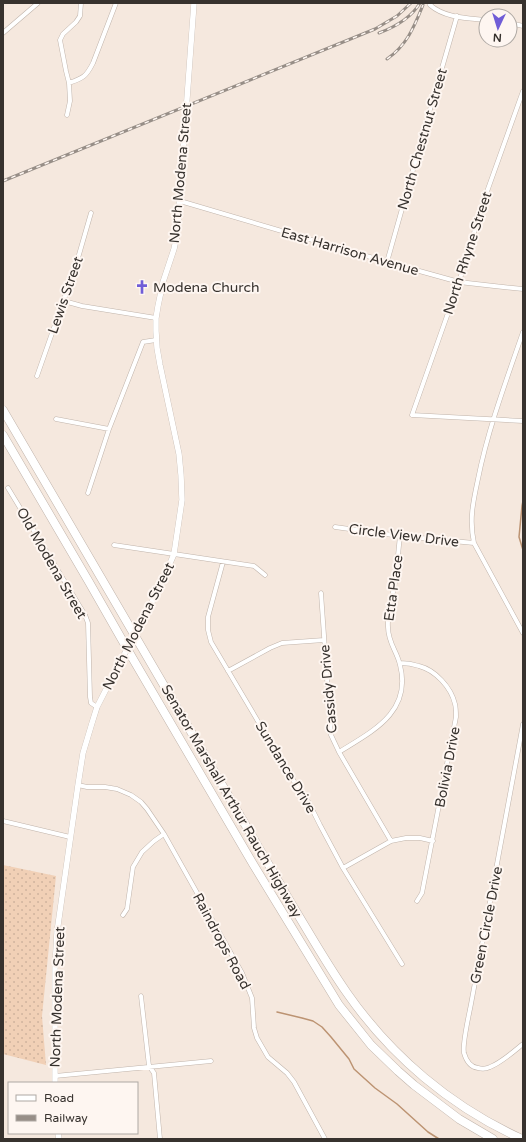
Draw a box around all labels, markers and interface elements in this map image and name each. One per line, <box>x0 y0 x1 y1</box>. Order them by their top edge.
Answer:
north arrow <box>478 8 518 48</box>
text: N <box>492 31 502 44</box>
street label: North Chestnut Street <box>394 66 451 212</box>
street label: North Modena Street <box>166 101 195 244</box>
street label: North Rhyne Street <box>440 189 496 317</box>
street label: East Harrison Avenue <box>279 224 421 279</box>
street label: Lewis Street <box>44 254 87 336</box>
church icon: Modena Church <box>134 279 150 295</box>
place label: Modena Church <box>153 279 260 296</box>
street label: Old Modena Street <box>13 505 91 623</box>
street label: Circle View Drive <box>348 520 460 551</box>
street label: Etta Place <box>380 554 407 622</box>
street label: North Modena Street <box>99 559 178 693</box>
street label: Cassidy Drive <box>316 644 341 734</box>
street label: Senator Marshall Arthur Rauch Highway <box>158 682 306 921</box>
street label: Sundance Drive <box>251 718 320 816</box>
street label: Bolivia Drive <box>431 725 464 809</box>
street label: Green Circle Drive <box>467 865 506 985</box>
street label: Raindrops Road <box>189 890 254 992</box>
street label: North Modena Street <box>47 926 68 1068</box>
legend <box>8 1082 138 1134</box>
text: Road <box>44 1091 74 1105</box>
text: Railway <box>44 1111 88 1125</box>

